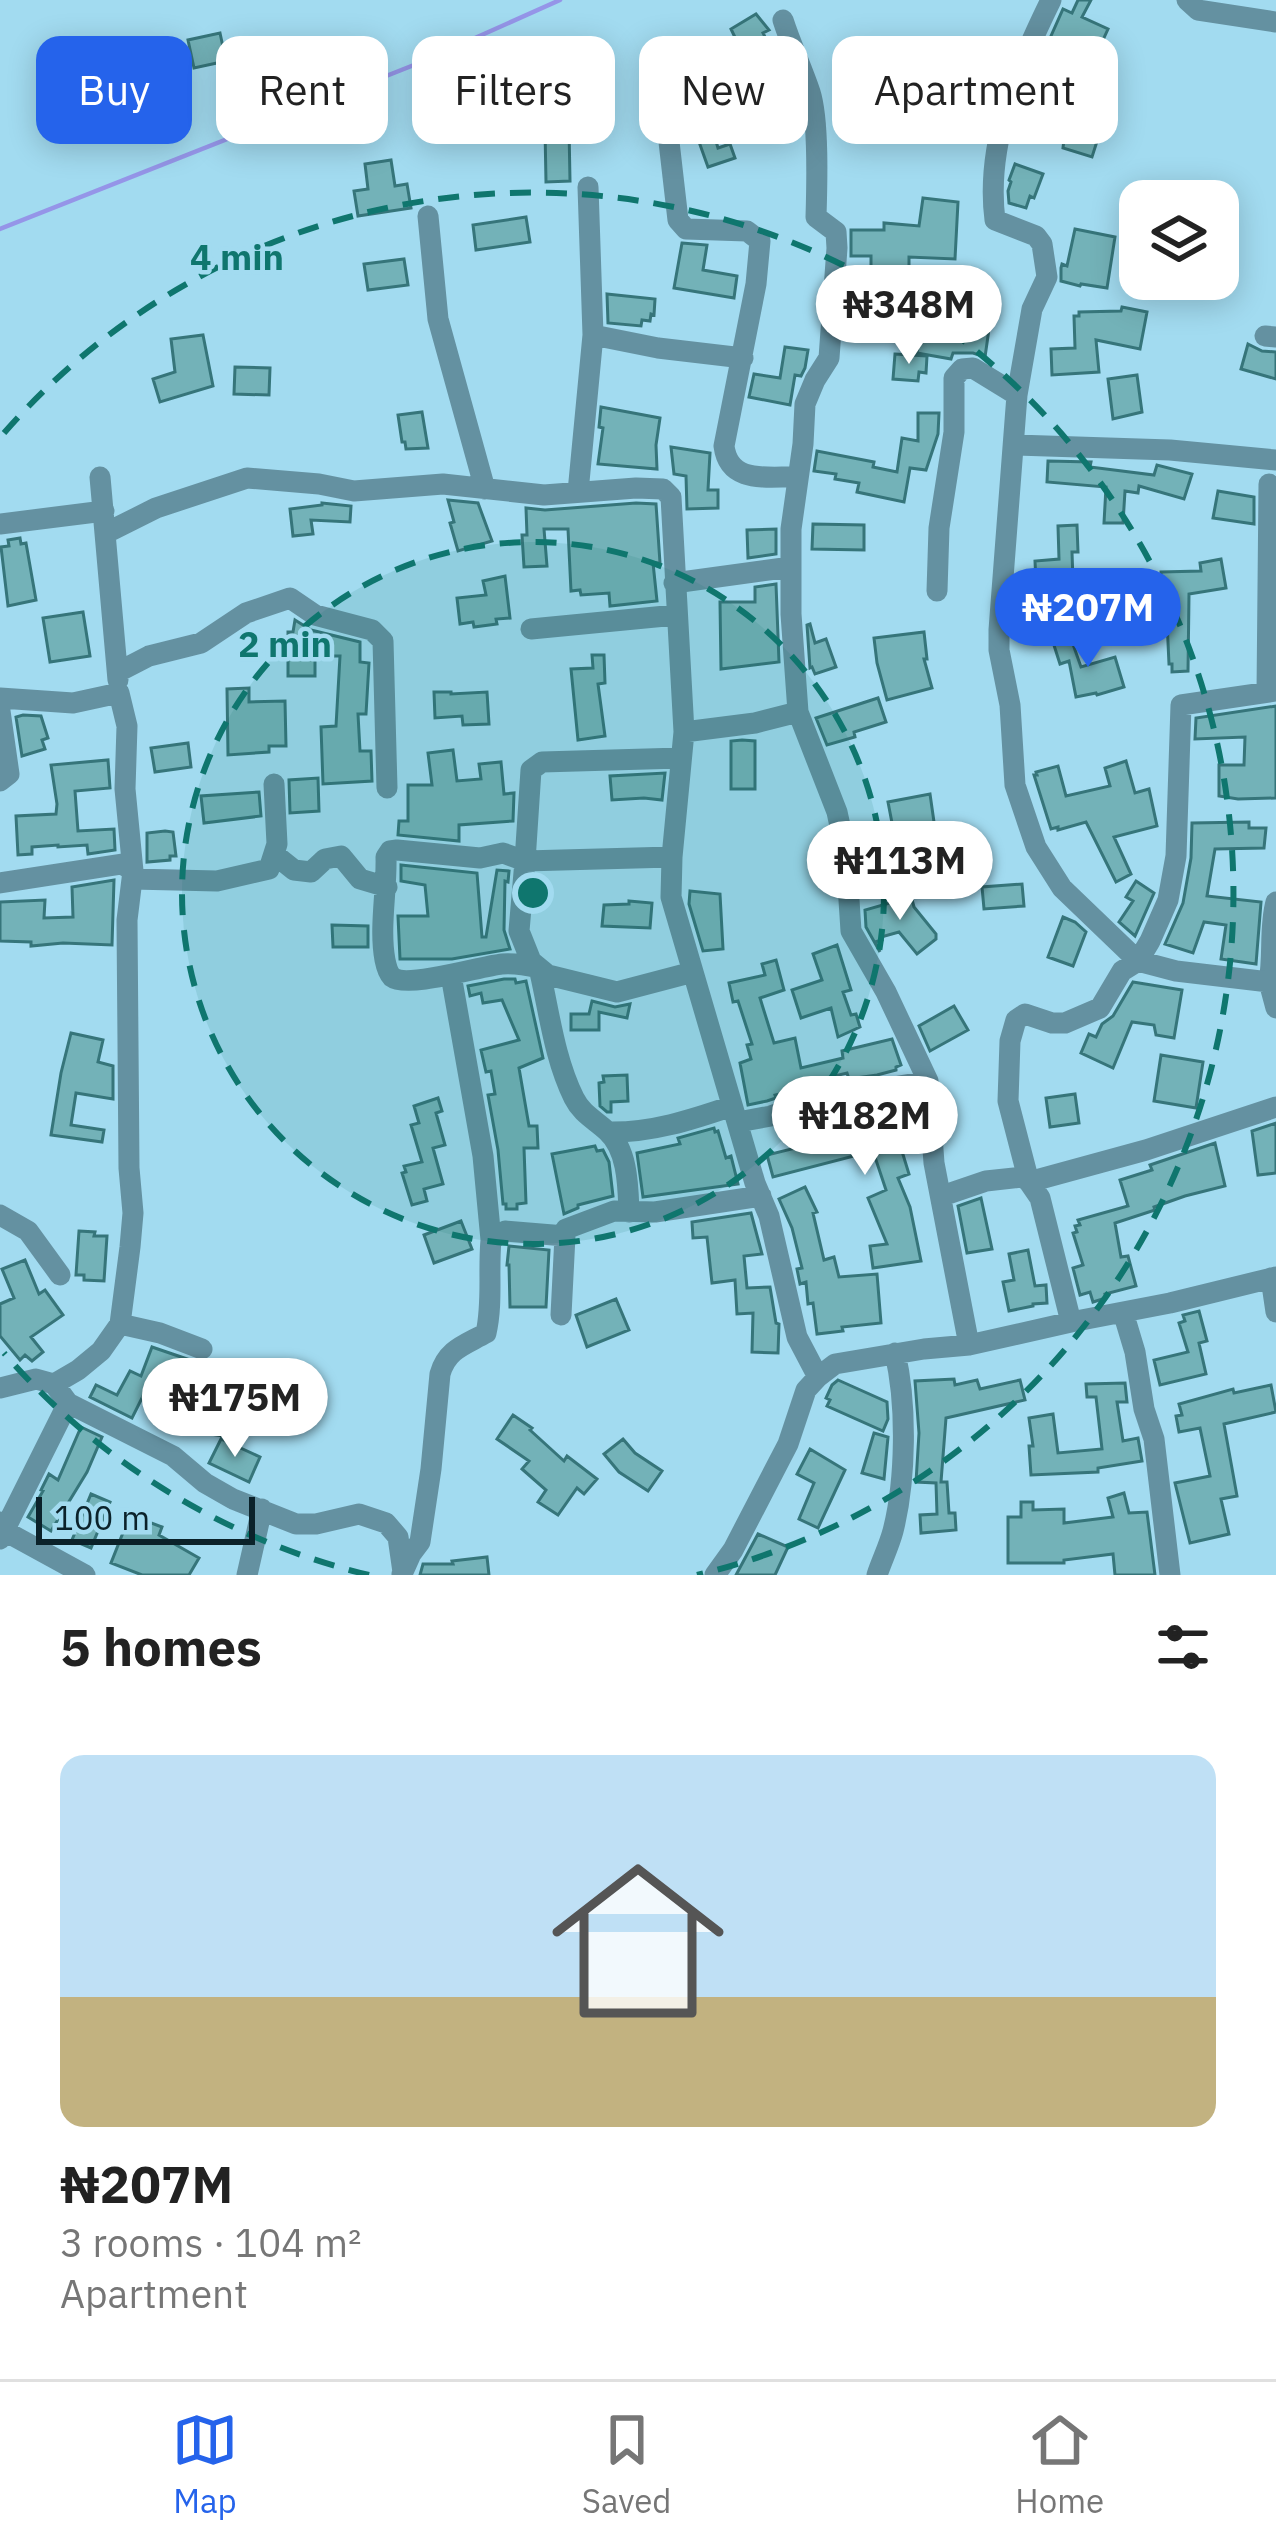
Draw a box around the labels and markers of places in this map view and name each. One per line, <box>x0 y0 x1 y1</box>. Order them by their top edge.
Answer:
pin: ₦348M <box>825 265 993 367</box>
pin: ₦207M <box>1004 568 1172 670</box>
pin: ₦113M <box>816 821 984 923</box>
centre of rings <box>512 872 554 914</box>
pin: ₦182M <box>781 1076 949 1178</box>
pin: ₦175M <box>151 1358 319 1460</box>

